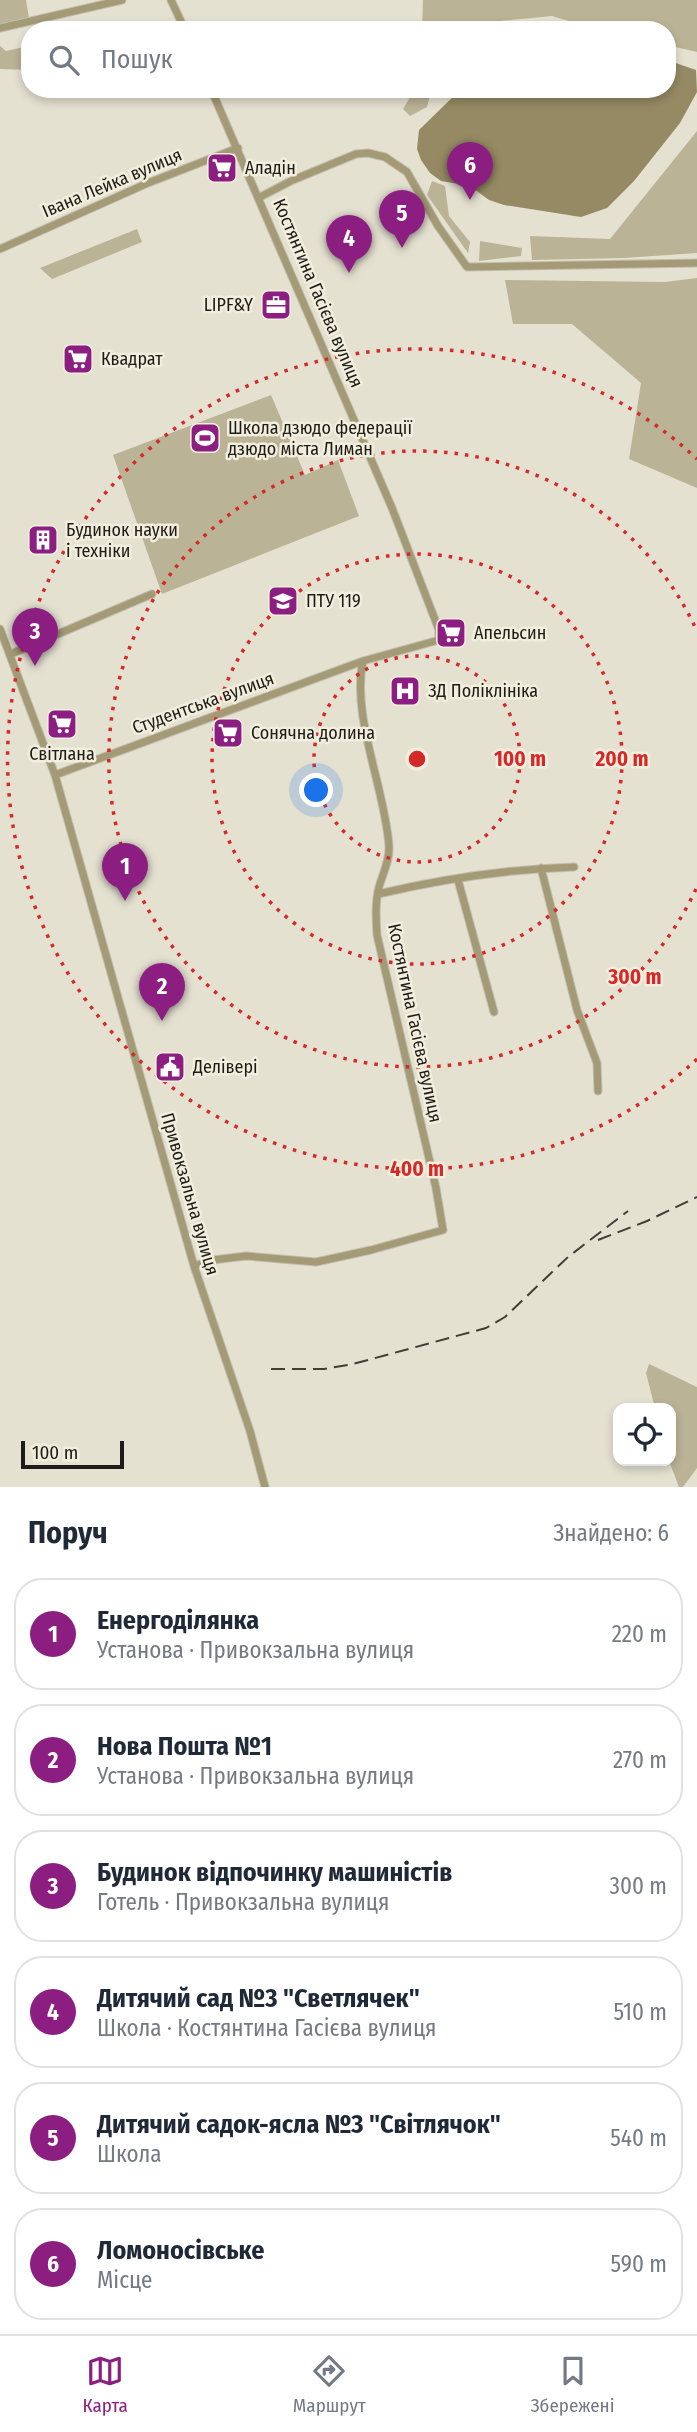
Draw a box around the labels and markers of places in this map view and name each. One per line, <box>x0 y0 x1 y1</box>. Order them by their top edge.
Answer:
pin: 6 <box>447 142 493 200</box>
supermarket icon: Аладін <box>205 151 239 185</box>
place label: Аладін <box>245 157 296 179</box>
pin: 5 <box>379 190 425 248</box>
pin: 4 <box>326 215 372 273</box>
office icon: LIPF&Y <box>259 288 293 322</box>
place label: LIPF&Y <box>204 294 253 316</box>
supermarket icon: Квадрат <box>61 342 95 376</box>
place label: Квадрат <box>101 348 163 370</box>
place label: Школа дзюдо федерації дзюдо міста Лиман <box>228 417 412 460</box>
sports icon: Школа дзюдо федерації дзюдо міста Лиман <box>188 421 222 455</box>
place label: Будинок науки і техніки <box>66 519 178 562</box>
building icon: Будинок науки і техніки <box>26 523 60 557</box>
school or university icon: ПТУ 119 <box>266 584 300 618</box>
place label: ПТУ 119 <box>306 590 361 612</box>
pin: 3 <box>12 608 58 666</box>
supermarket icon: Апельсин <box>434 616 468 650</box>
place label: Апельсин <box>474 622 546 644</box>
hospital icon: ЗД Поліклініка <box>388 674 422 708</box>
place label: ЗД Поліклініка <box>428 680 538 702</box>
supermarket icon: Світлана <box>45 707 79 741</box>
supermarket icon: Сонячна долина <box>211 716 245 750</box>
place label: Сонячна долина <box>251 722 375 744</box>
place label: Світлана <box>29 743 95 765</box>
centre of rings <box>405 747 429 771</box>
pin: 1 <box>102 843 148 901</box>
pin: 2 <box>139 963 185 1021</box>
public building icon: Делівері <box>153 1050 187 1084</box>
place label: Делівері <box>192 1056 258 1078</box>

